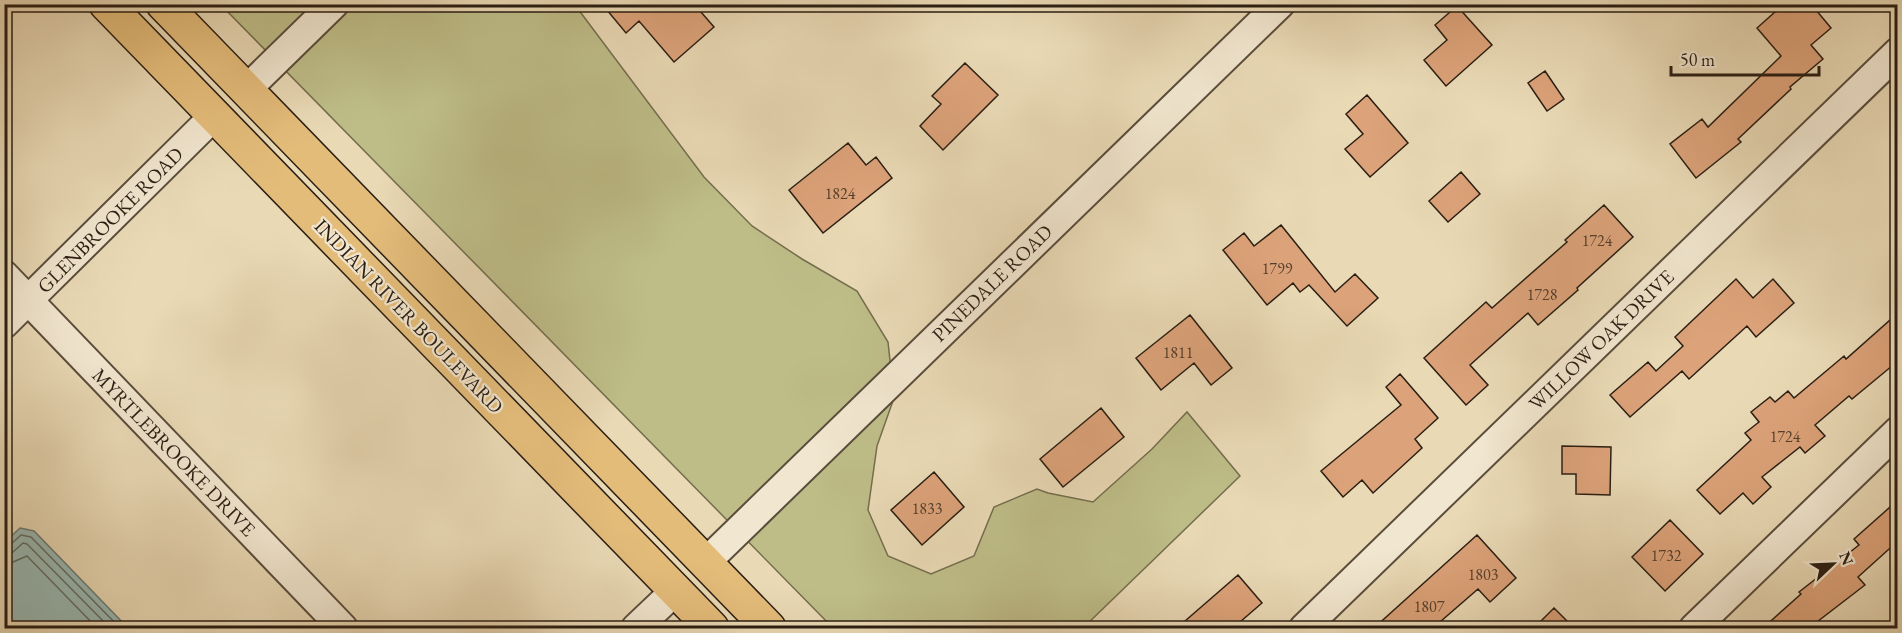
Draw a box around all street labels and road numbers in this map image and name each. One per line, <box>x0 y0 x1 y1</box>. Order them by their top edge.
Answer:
street label: GLENBROOKE ROAD <box>31 141 189 299</box>
street label: INDIAN RIVER BOULEVARD <box>309 213 509 419</box>
street label: PINEDALE ROAD <box>926 219 1058 347</box>
street label: WILLOW OAK DRIVE <box>1523 264 1679 416</box>
street label: MYRTLEBROOKE DRIVE <box>87 362 261 542</box>

